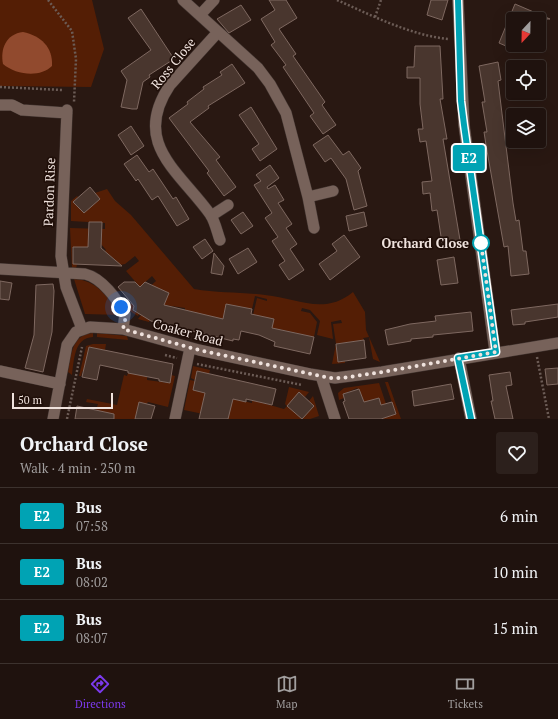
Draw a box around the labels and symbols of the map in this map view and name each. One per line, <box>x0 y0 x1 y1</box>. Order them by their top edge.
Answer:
north arrow <box>506 12 546 52</box>
street label: Ross Close <box>147 34 199 92</box>
line badge: E2 <box>451 145 487 171</box>
street label: Pardon Rise <box>39 157 59 227</box>
place label: Orchard Close <box>381 234 469 252</box>
marker: Orchard Close <box>472 234 490 252</box>
your location <box>111 297 131 317</box>
street label: Coaker Road <box>151 314 225 350</box>
scale bar <box>12 391 113 410</box>

